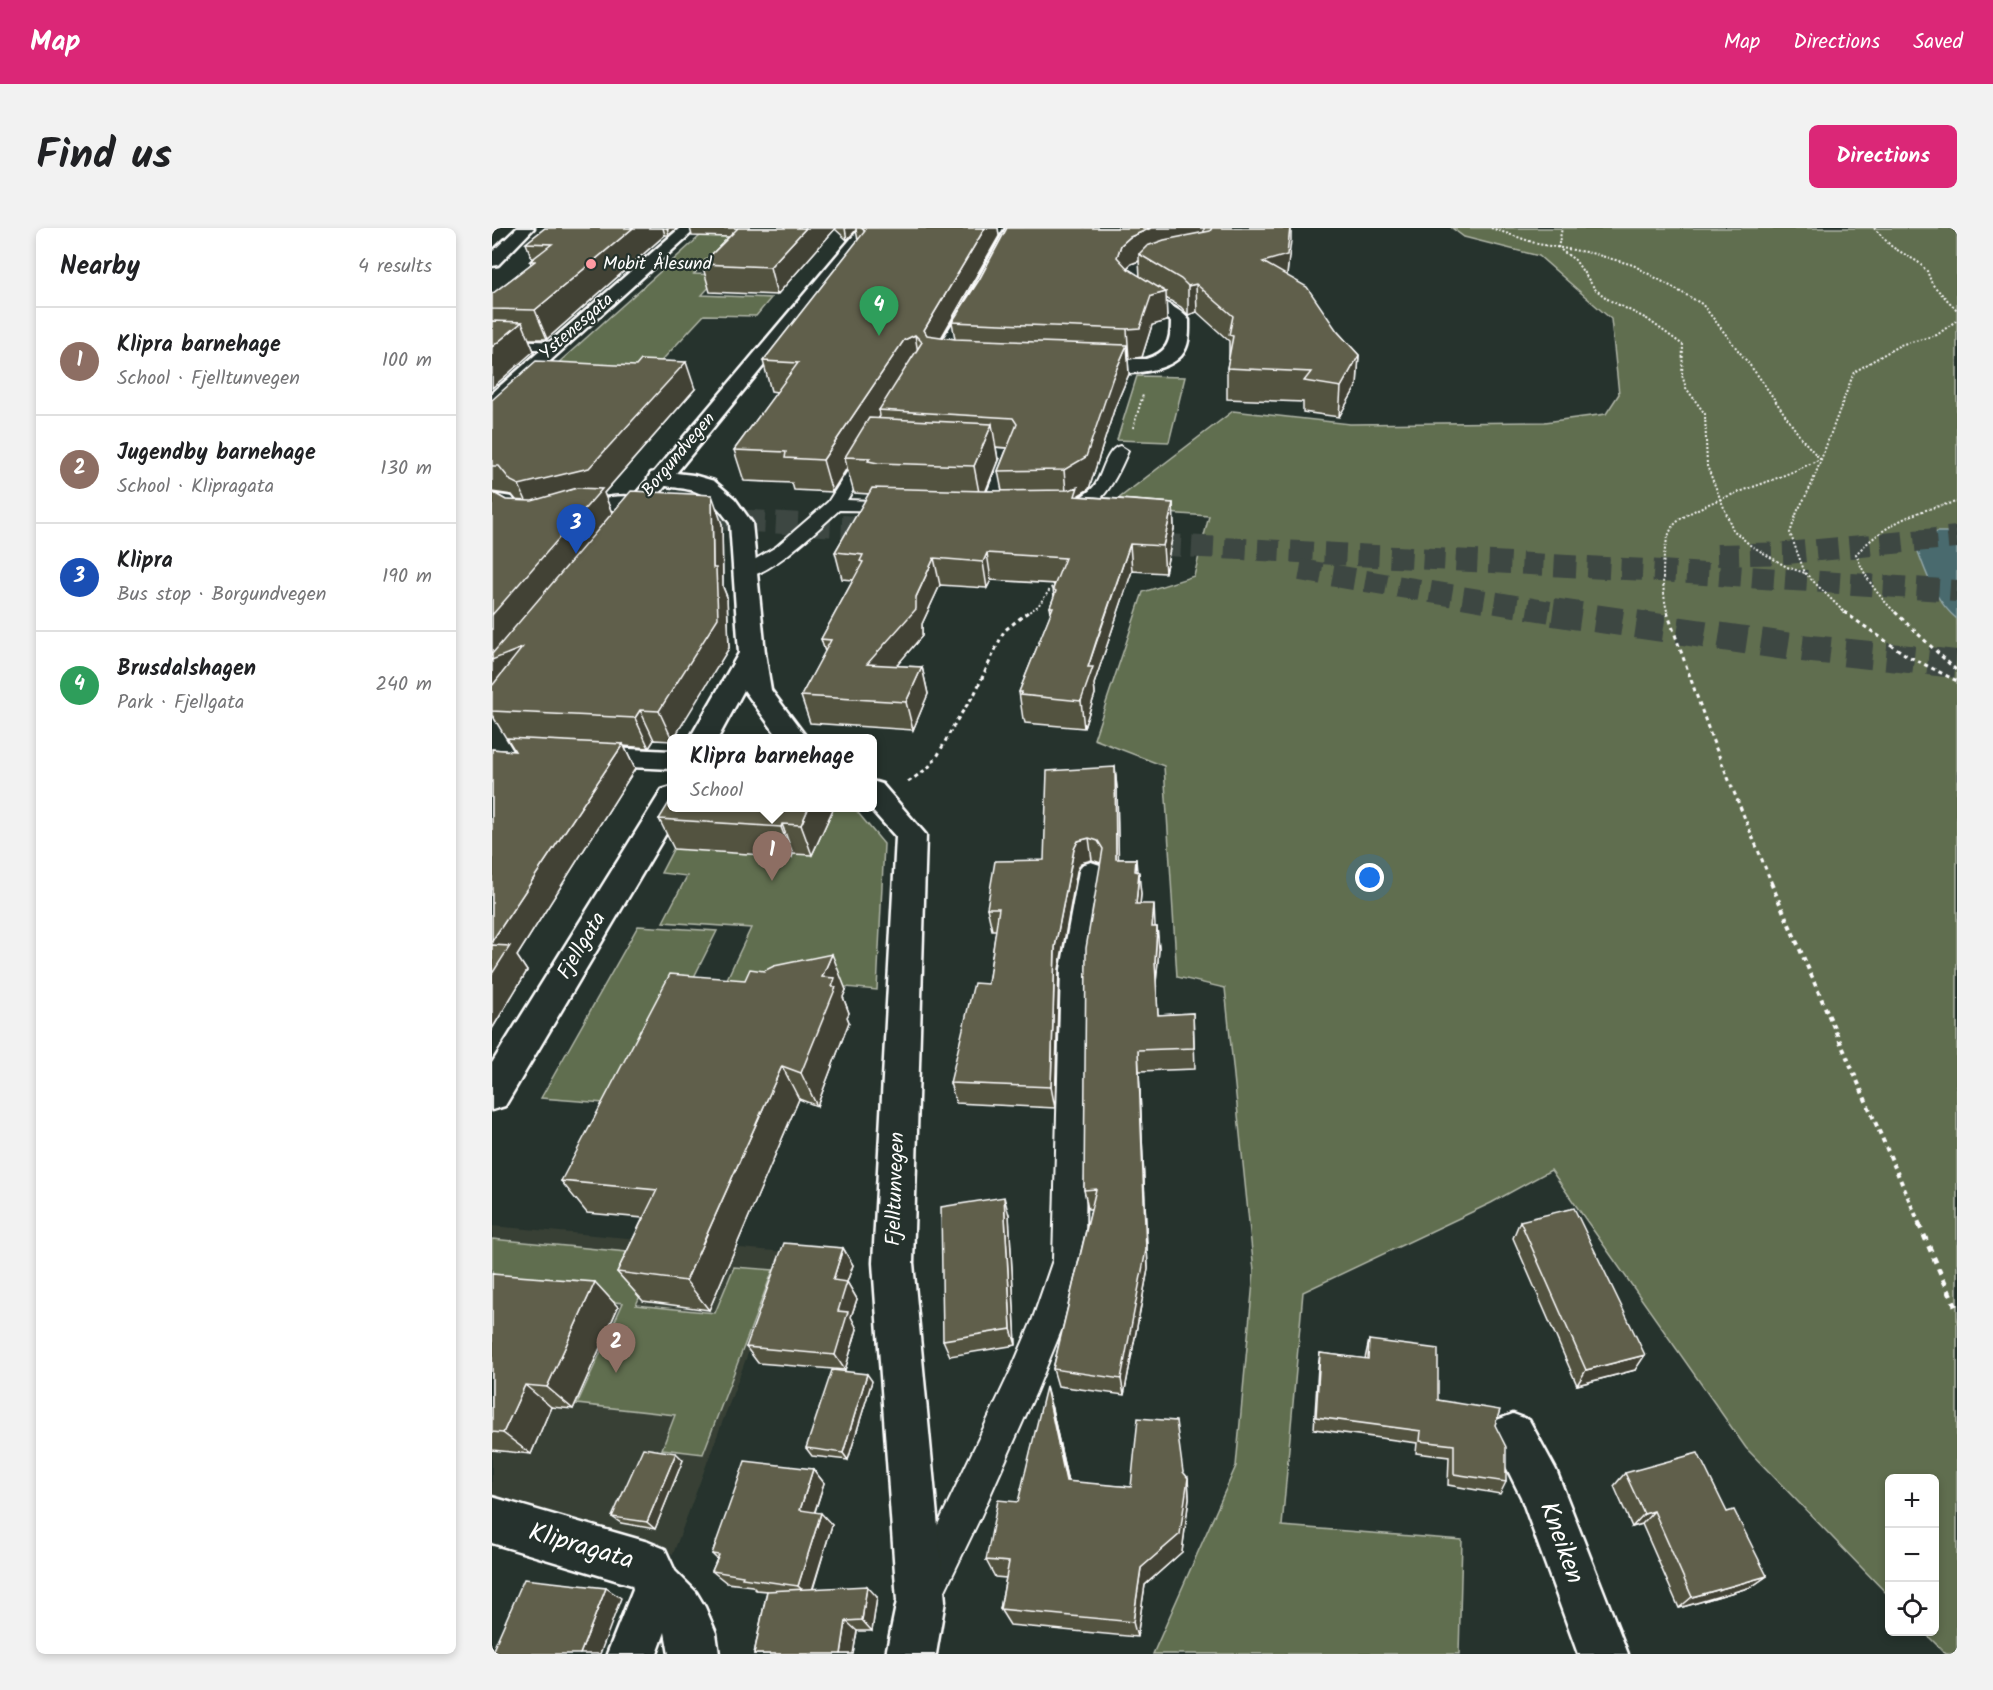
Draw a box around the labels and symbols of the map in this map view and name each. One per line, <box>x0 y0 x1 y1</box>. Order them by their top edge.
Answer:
place label: Mobit Ålesund <box>603 250 713 279</box>
marker: Mobit Ålesund <box>584 257 598 271</box>
street label: Ystenesgata <box>533 286 621 368</box>
pin: 4 <box>860 286 898 336</box>
street label: Borgundvegen <box>635 406 723 504</box>
pin: 3 <box>556 504 596 554</box>
pin: 1 <box>752 832 792 881</box>
your location <box>1355 863 1384 892</box>
street label: Fjellgata <box>549 906 615 986</box>
street label: Fjelltunvegen <box>878 1131 914 1247</box>
pin: 2 <box>596 1324 636 1373</box>
street label: Kneiken <box>1527 1496 1595 1590</box>
street label: Klipragata <box>523 1512 639 1582</box>

